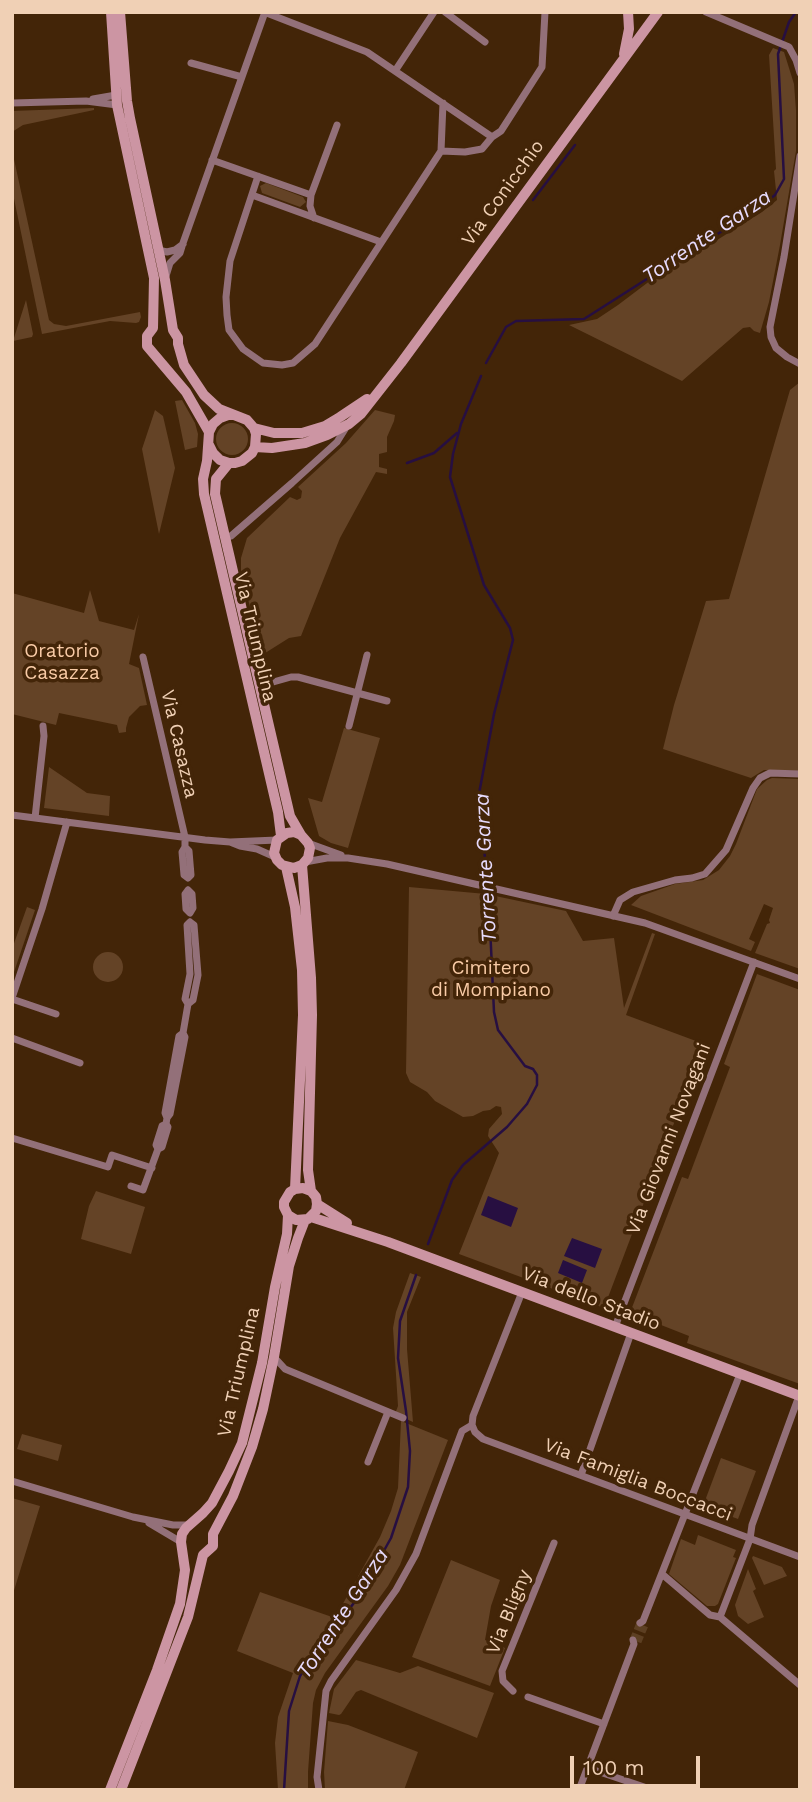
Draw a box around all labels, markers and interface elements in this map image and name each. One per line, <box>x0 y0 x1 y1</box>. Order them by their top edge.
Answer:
street label: Via Conicchio <box>457 136 549 250</box>
water label: Torrente Garza <box>638 185 776 289</box>
street label: Via Triumplina <box>229 570 281 704</box>
park label: Oratorio Casazza <box>24 640 100 684</box>
street label: Via Casazza <box>155 688 203 800</box>
water label: Torrente Garza <box>469 792 503 944</box>
park label: Cimitero di Mompiano <box>431 957 551 1001</box>
street label: Via Giovanni Novagani <box>622 1040 716 1238</box>
street label: Via dello Stadio <box>519 1262 663 1336</box>
street label: Via Triumplina <box>213 1305 265 1439</box>
street label: Via Famiglia Boccacci <box>541 1434 735 1526</box>
water label: Torrente Garza <box>292 1544 394 1684</box>
street label: Via Bligny <box>482 1566 536 1658</box>
scale bar <box>574 1742 704 1786</box>
text: 100 m <box>583 1755 645 1780</box>

